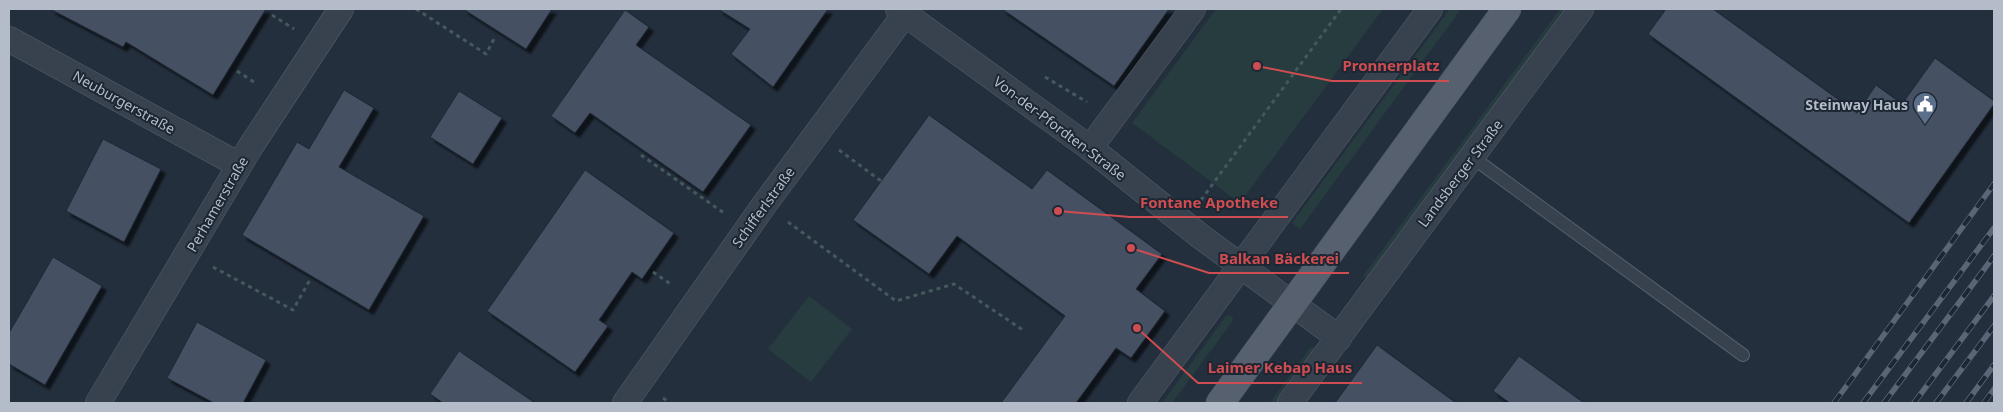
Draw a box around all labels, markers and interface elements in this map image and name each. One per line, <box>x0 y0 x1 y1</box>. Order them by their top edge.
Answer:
callout: Pronnerplatz <box>1332 51 1449 81</box>
text: Pronnerplatz <box>1342 55 1440 75</box>
street label: Neuburgerstraße <box>69 66 179 138</box>
street label: Von-der-Pfordten-Straße <box>990 72 1130 184</box>
public building icon: Steinway Haus <box>1912 91 1938 125</box>
place label: Steinway Haus <box>1805 95 1908 114</box>
street label: Landsberger Straße <box>1413 115 1507 231</box>
street label: Perhamerstraße <box>182 153 252 255</box>
street label: Schifferlstraße <box>727 163 799 251</box>
callout: Fontane Apotheke <box>1130 187 1288 217</box>
text: Fontane Apotheke <box>1140 192 1278 212</box>
callout: Balkan Bäckerei <box>1209 243 1349 273</box>
text: Balkan Bäckerei <box>1219 248 1339 268</box>
callout: Laimer Kebap Haus <box>1198 353 1362 383</box>
text: Laimer Kebap Haus <box>1208 357 1352 377</box>

